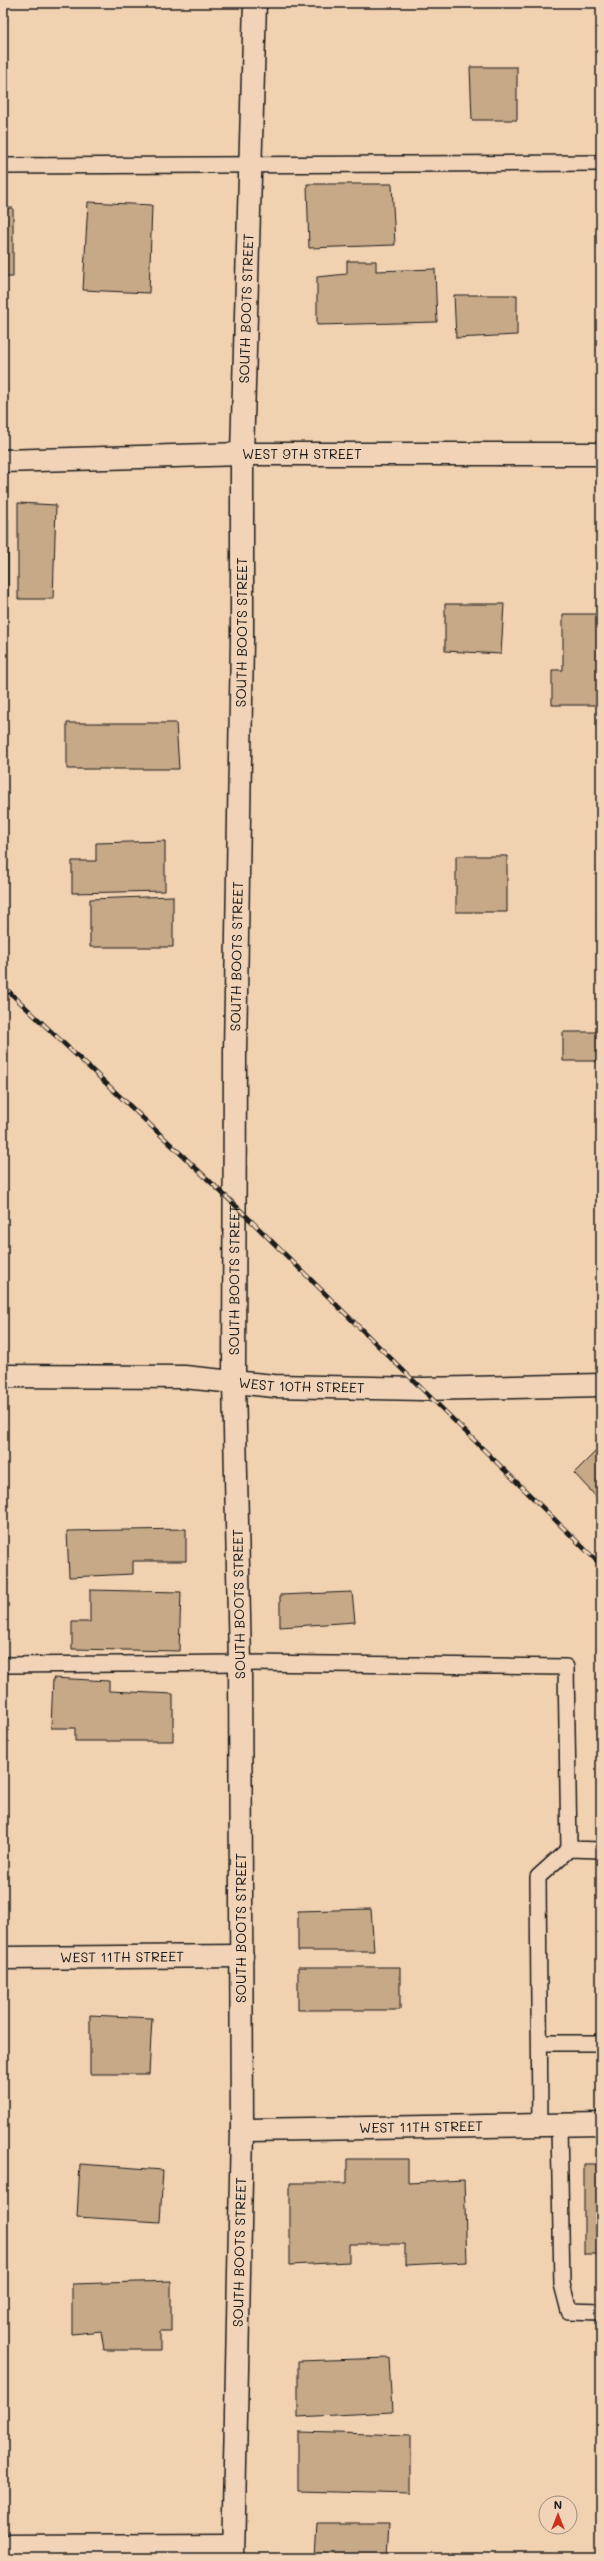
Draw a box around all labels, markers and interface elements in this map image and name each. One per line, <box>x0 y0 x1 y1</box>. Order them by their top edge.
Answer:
street label: SOUTH BOOTS STREET <box>234 233 257 384</box>
street label: WEST 9TH STREET <box>242 444 362 463</box>
street label: SOUTH BOOTS STREET <box>231 557 251 707</box>
street label: SOUTH BOOTS STREET <box>225 881 247 1031</box>
street label: SOUTH BOOTS STREET <box>224 1205 244 1355</box>
street label: WEST 10TH STREET <box>238 1373 365 1397</box>
street label: SOUTH BOOTS STREET <box>228 1529 249 1679</box>
street label: SOUTH BOOTS STREET <box>231 1853 250 2003</box>
street label: WEST 11TH STREET <box>60 1946 184 1967</box>
street label: WEST 11TH STREET <box>359 2116 483 2137</box>
street label: SOUTH BOOTS STREET <box>228 2177 250 2327</box>
north arrow <box>538 2495 578 2535</box>
text: N <box>554 2497 562 2512</box>

